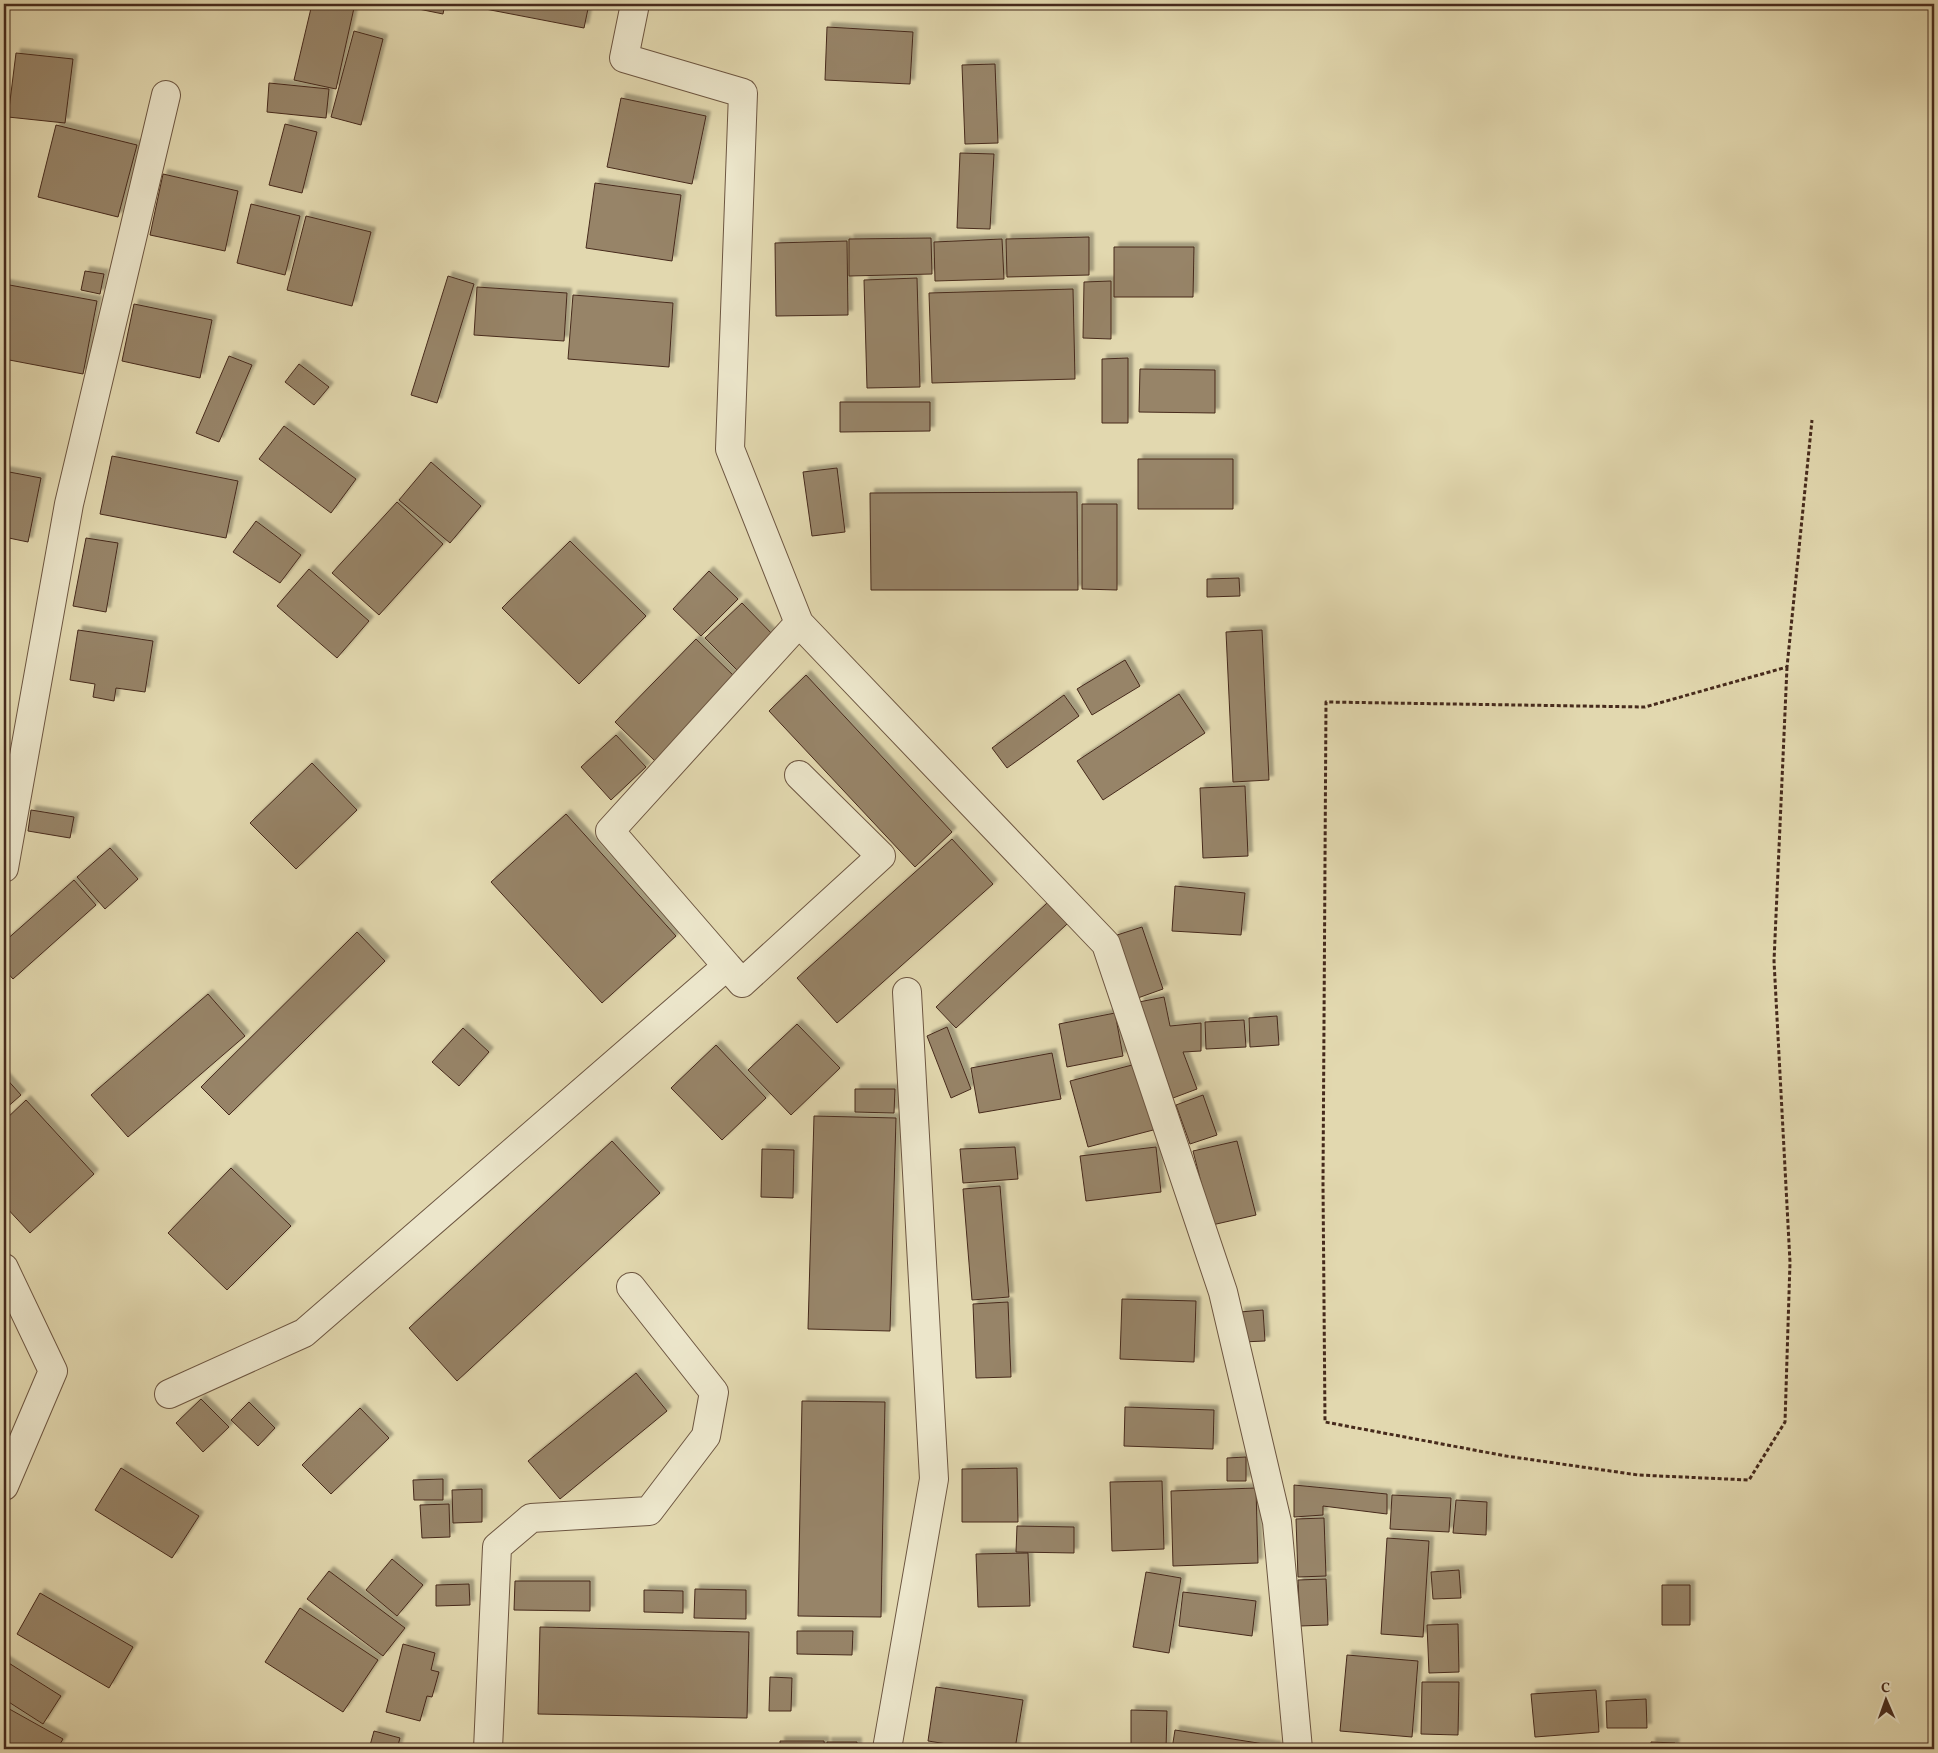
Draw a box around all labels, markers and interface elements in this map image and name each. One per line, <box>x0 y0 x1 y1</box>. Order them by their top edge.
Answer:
north arrow <box>1860 1676 1910 1726</box>
text: С <box>1881 1679 1890 1698</box>

